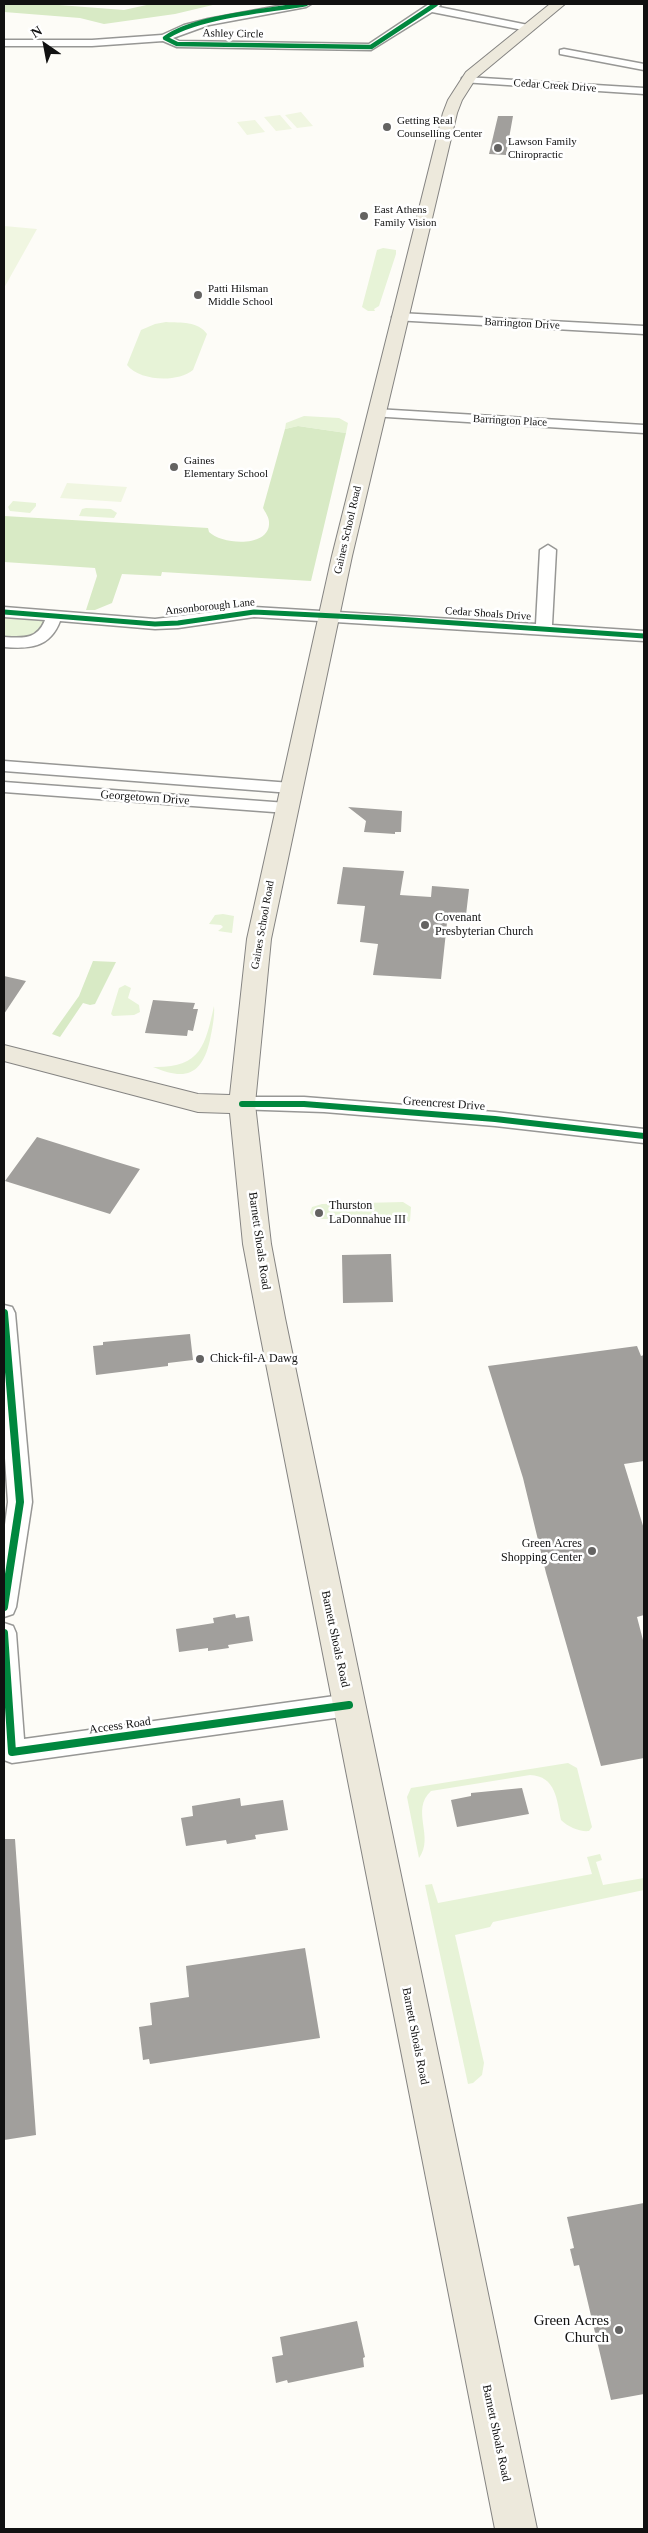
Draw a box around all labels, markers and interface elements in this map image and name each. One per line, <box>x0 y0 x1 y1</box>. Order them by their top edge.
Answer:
north arrow <box>20 20 70 70</box>
text: N <box>28 23 45 41</box>
street label: Ashley Circle <box>202 27 264 41</box>
street label: Cedar Creek Drive <box>513 77 597 95</box>
place label: Getting Real Counselling Center <box>397 114 482 140</box>
marker: Getting Real Counselling Center <box>381 121 393 133</box>
place label: Lawson Family Chiropractic <box>508 135 577 161</box>
marker: Lawson Family Chiropractic <box>492 142 504 154</box>
place label: East Athens Family Vision <box>374 203 437 229</box>
marker: East Athens Family Vision <box>358 210 370 222</box>
place label: Patti Hilsman Middle School <box>208 282 273 308</box>
marker: Patti Hilsman Middle School <box>192 289 204 301</box>
street label: Barrington Drive <box>484 315 560 333</box>
street label: Barrington Place <box>473 412 547 430</box>
place label: Gaines Elementary School <box>184 454 268 480</box>
marker: Gaines Elementary School <box>168 461 180 473</box>
street label: Gaines School Road <box>331 485 365 575</box>
street label: Ansonborough Lane <box>164 596 256 618</box>
street label: Cedar Shoals Drive <box>445 604 531 624</box>
street label: Georgetown Drive <box>100 788 190 808</box>
street label: Gaines School Road <box>249 880 277 970</box>
place label: Covenant Presbyterian Church <box>435 911 533 939</box>
marker: Covenant Presbyterian Church <box>419 919 431 931</box>
street label: Greencrest Drive <box>402 1094 486 1114</box>
street label: Barnett Shoals Road <box>245 1191 273 1291</box>
place label: Thurston LaDonnahue III <box>329 1199 406 1227</box>
marker: Thurston LaDonnahue III <box>313 1207 325 1219</box>
place label: Chick-fil-A Dawg <box>210 1352 298 1366</box>
marker: Chick-fil-A Dawg <box>194 1353 206 1365</box>
place label: Green Acres Shopping Center <box>501 1537 582 1565</box>
marker: Green Acres Shopping Center <box>586 1545 598 1557</box>
street label: Barnett Shoals Road <box>318 1589 352 1689</box>
street label: Access Road <box>88 1715 152 1737</box>
street label: Barnett Shoals Road <box>399 1986 431 2086</box>
place label: Green Acres Church <box>534 2312 609 2347</box>
marker: Green Acres Church <box>613 2324 625 2336</box>
street label: Barnett Shoals Road <box>479 2383 513 2483</box>

